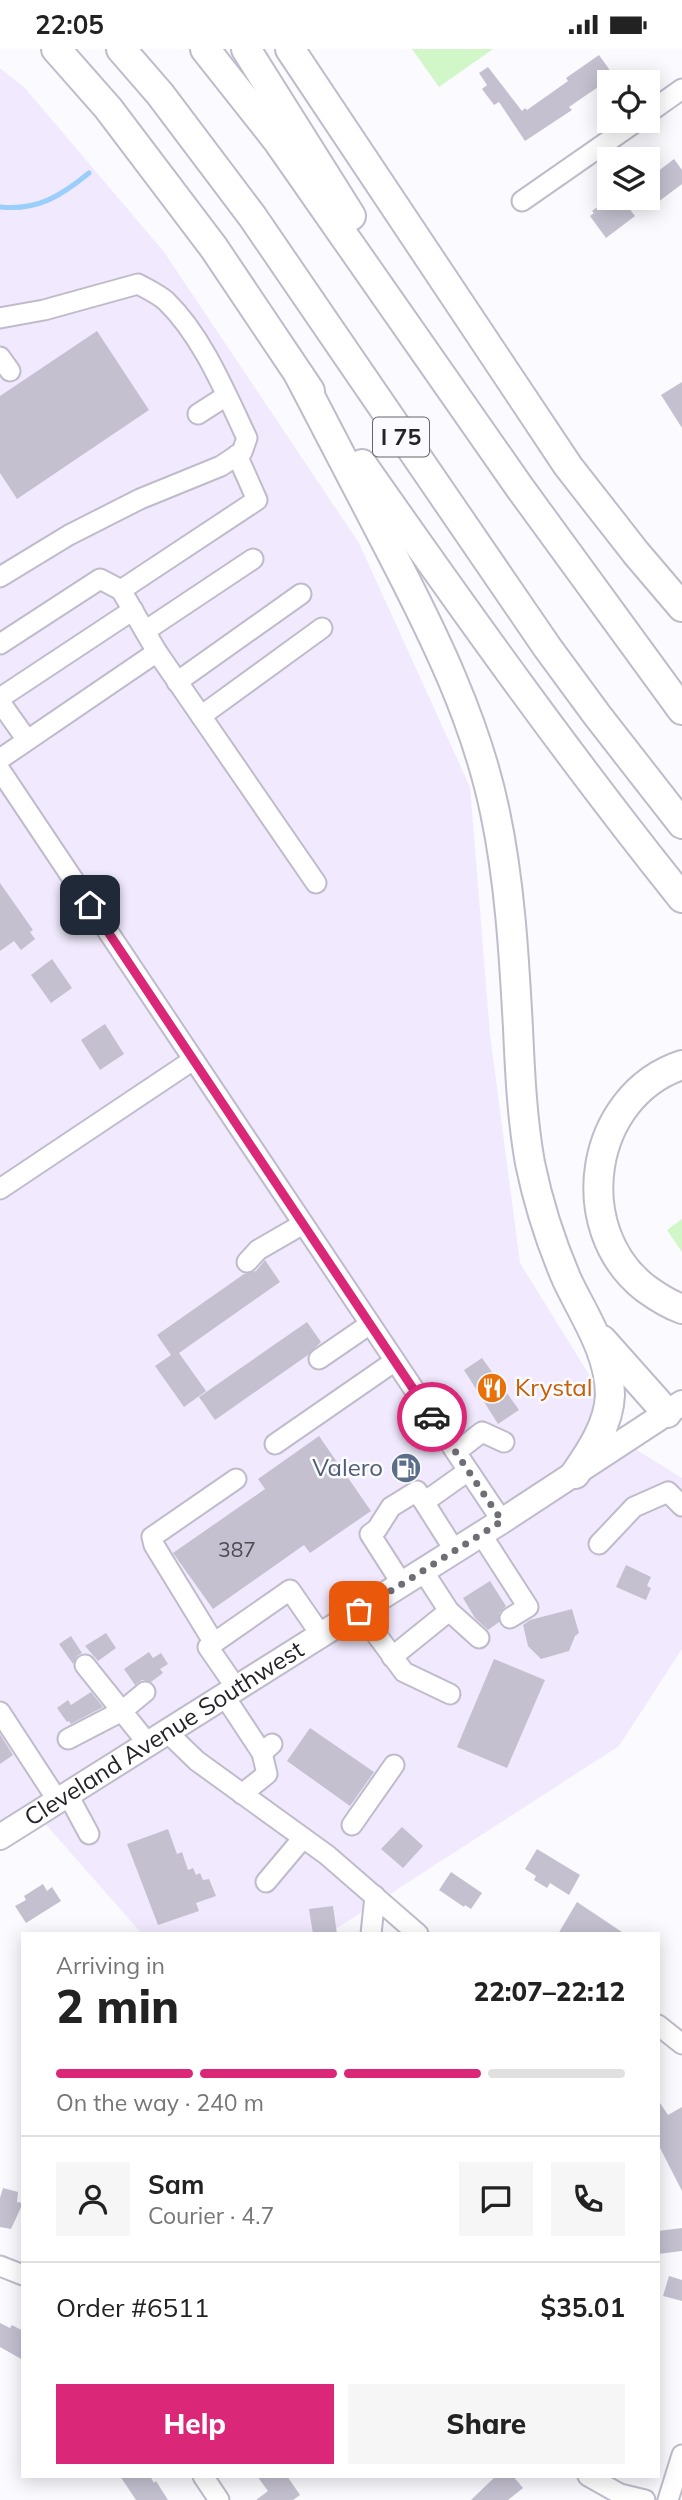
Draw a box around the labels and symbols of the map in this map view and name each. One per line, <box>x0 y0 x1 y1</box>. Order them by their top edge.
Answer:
road number: I 75 <box>373 417 429 457</box>
pin <box>60 875 120 935</box>
restaurant icon: Krystal <box>475 1371 509 1405</box>
place label: Krystal <box>515 1372 592 1402</box>
courier <box>397 1382 467 1452</box>
fuel station icon: Valero <box>389 1451 423 1485</box>
place label: Valero <box>312 1452 383 1482</box>
house number: 387 <box>218 1536 256 1562</box>
pin <box>329 1581 389 1641</box>
street label: Cleveland Avenue Southwest <box>18 1634 309 1832</box>

